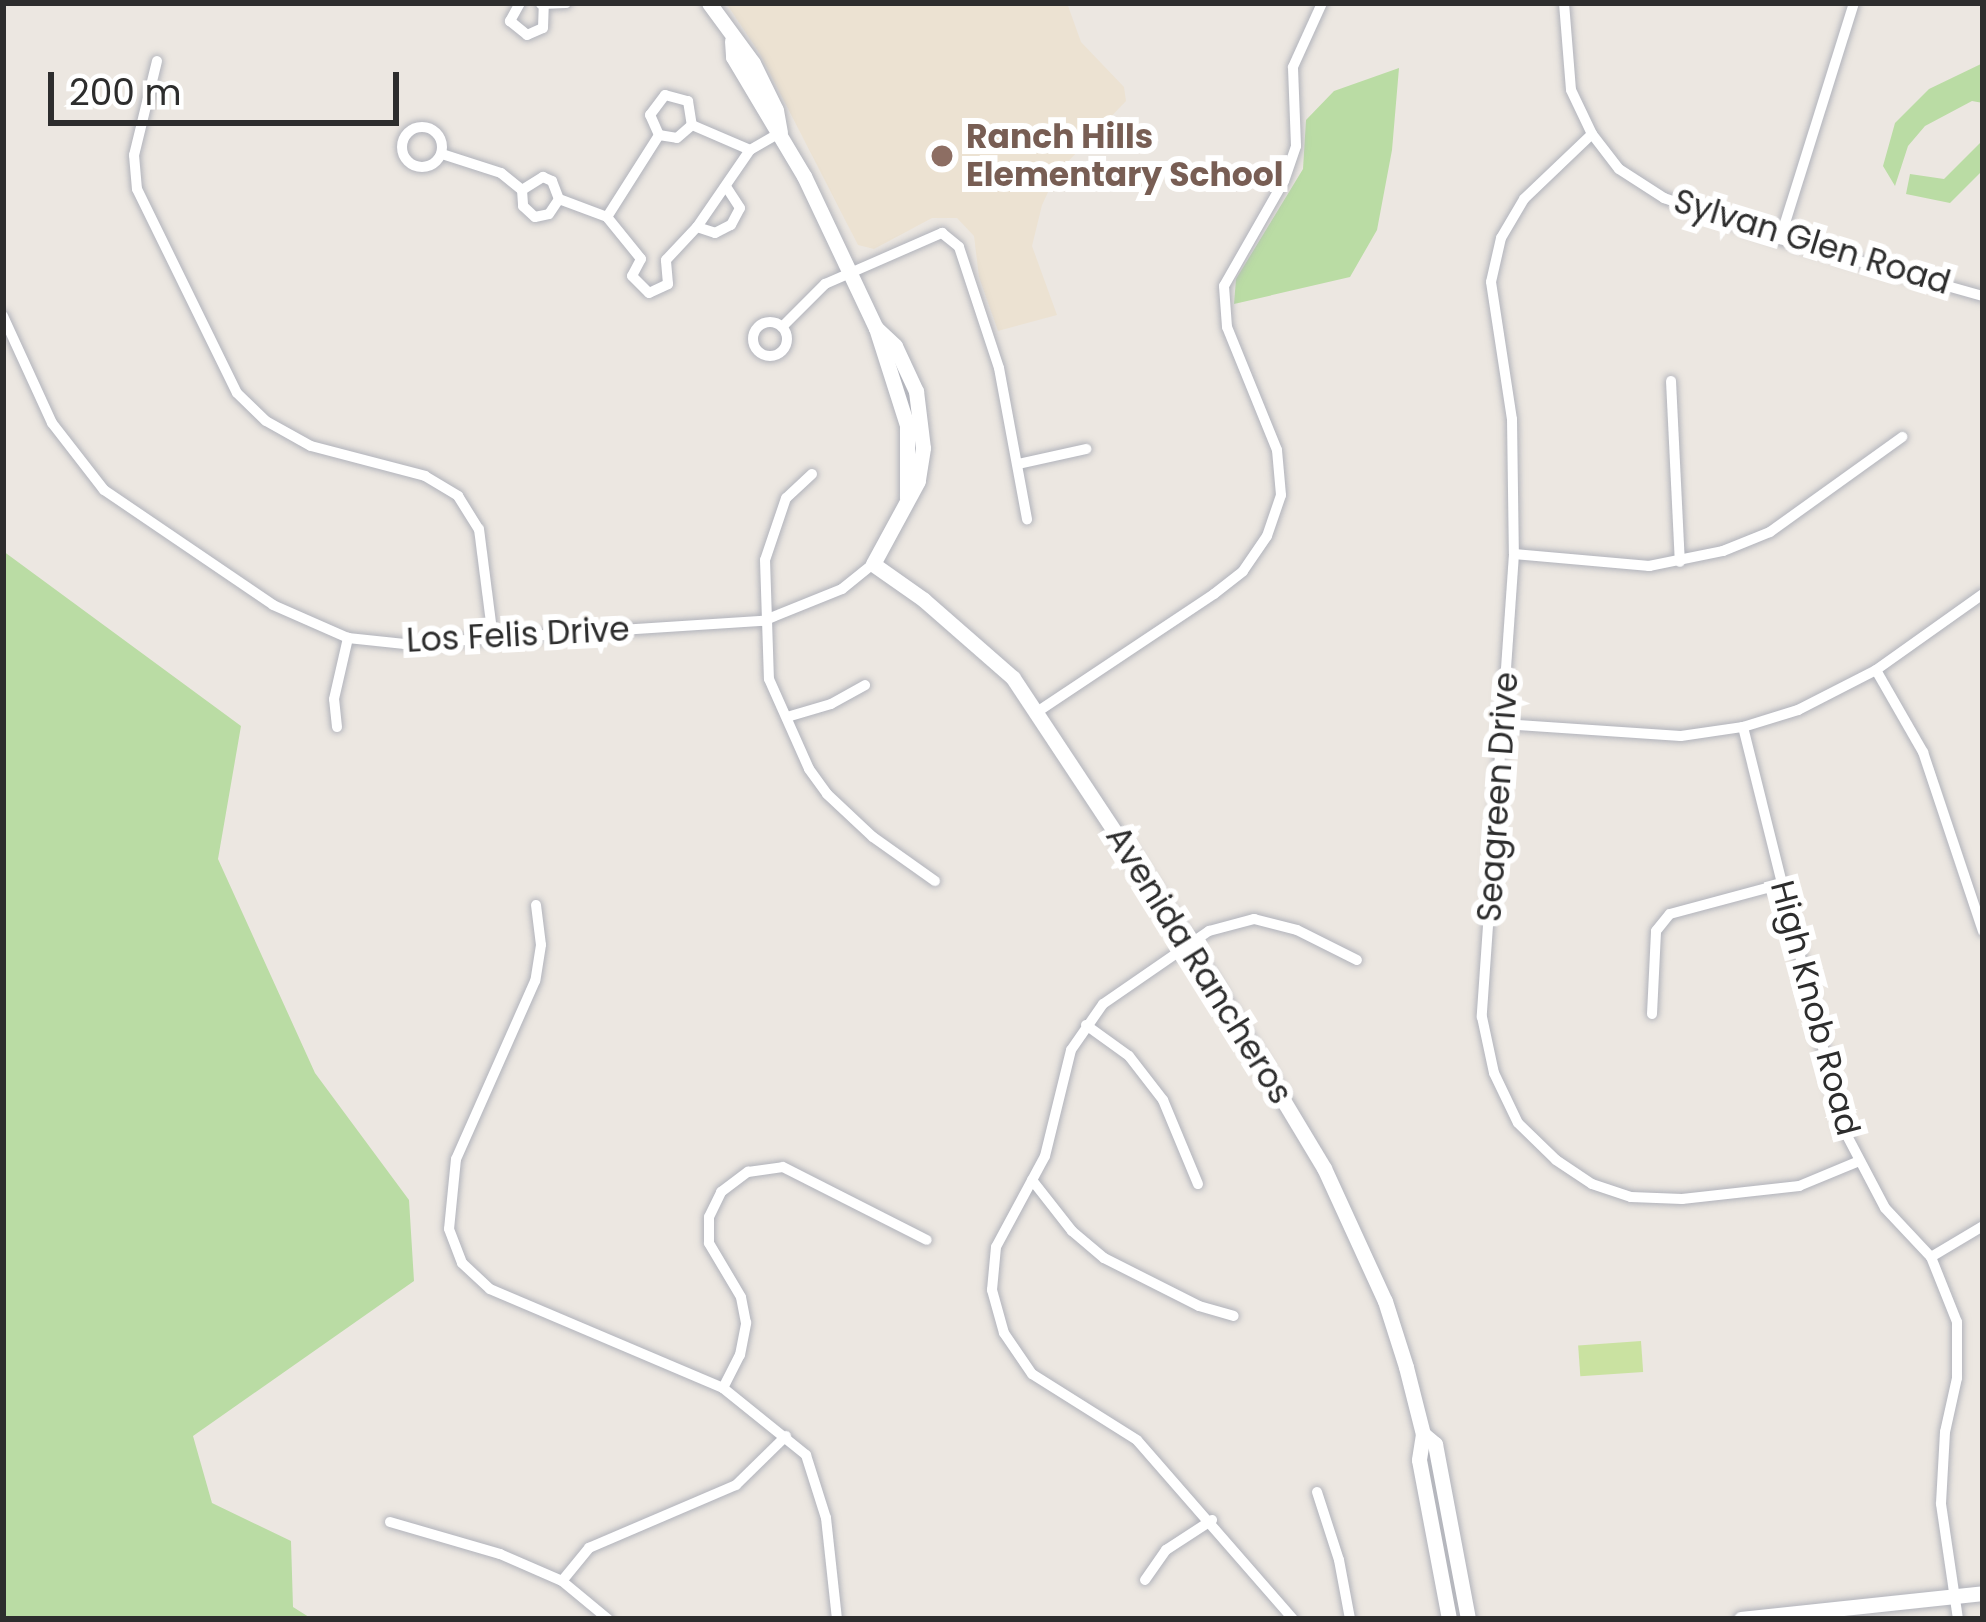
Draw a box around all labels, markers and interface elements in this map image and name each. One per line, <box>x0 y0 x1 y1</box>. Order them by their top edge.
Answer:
scale bar <box>54 48 405 122</box>
text: 200 m <box>69 67 182 118</box>
place label: Ranch Hills Elementary School <box>966 117 1283 195</box>
marker: Ranch Hills Elementary School <box>929 143 955 169</box>
street label: Sylvan Glen Road <box>1669 181 1955 303</box>
street label: Los Felis Drive <box>405 609 631 661</box>
street label: Seagreen Drive <box>1470 671 1526 923</box>
street label: Avenida Rancheros <box>1098 819 1300 1111</box>
street label: High Knob Road <box>1762 876 1868 1140</box>

